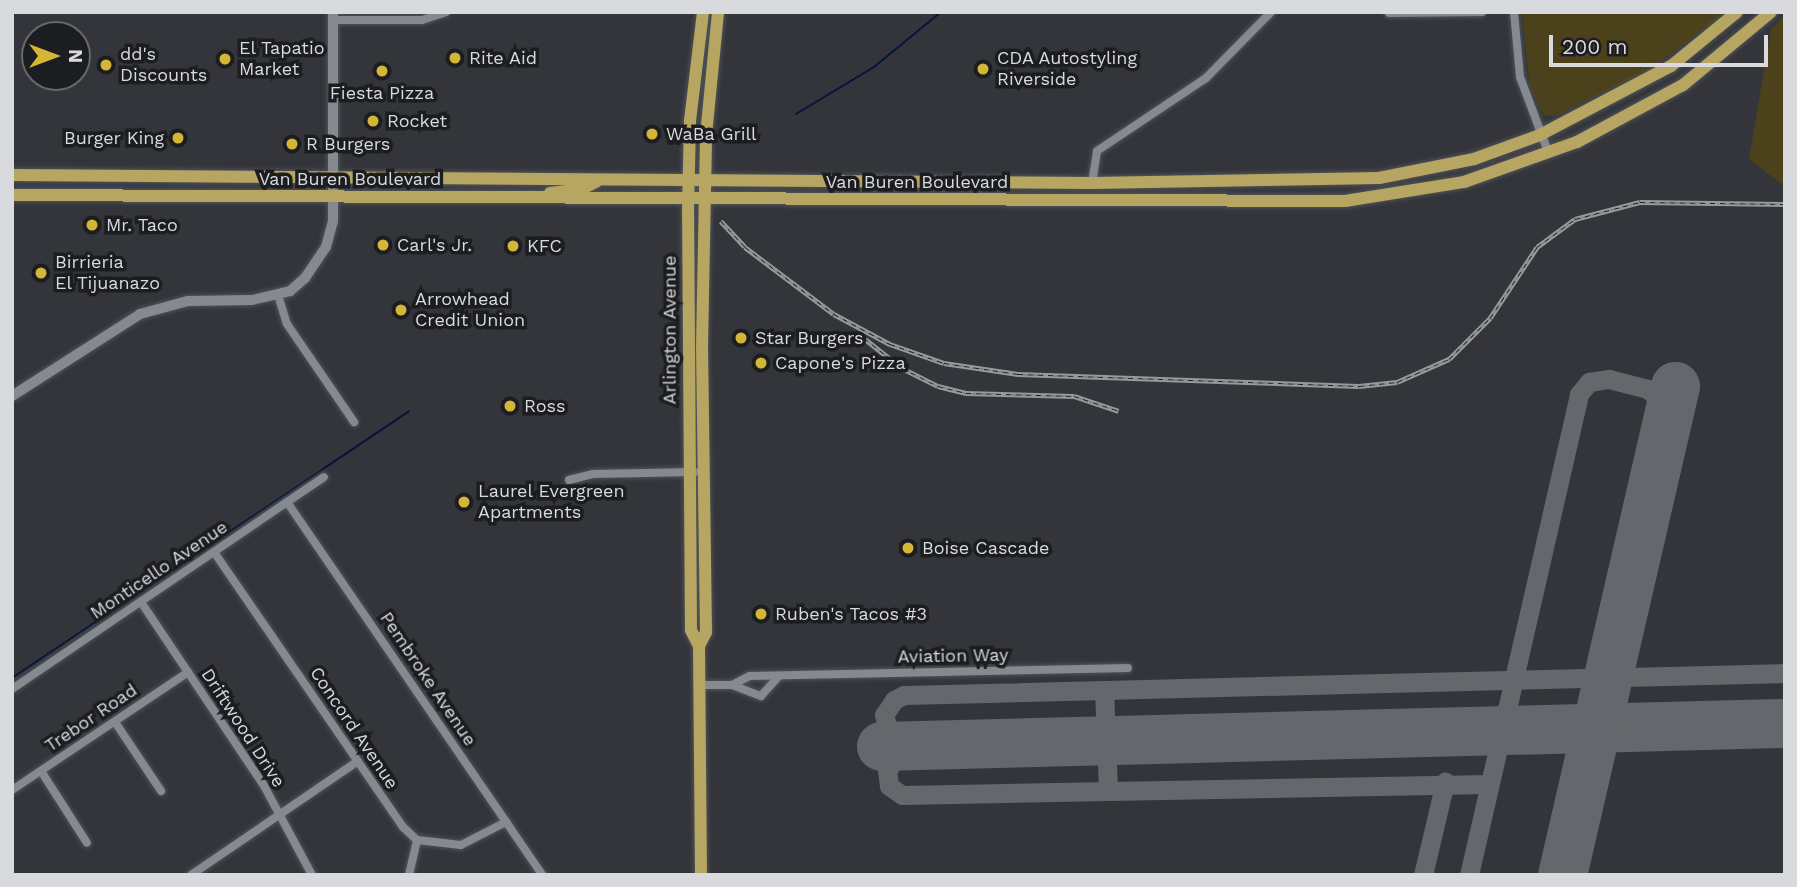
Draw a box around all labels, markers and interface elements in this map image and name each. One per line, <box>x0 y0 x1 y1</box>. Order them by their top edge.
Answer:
north arrow <box>21 21 91 91</box>
scale bar <box>1552 21 1771 65</box>
text: 200 m <box>1562 34 1628 59</box>
place label: El Tapatio Market <box>239 38 326 80</box>
place label: dd's Discounts <box>120 44 207 86</box>
place label: Rite Aid <box>469 47 538 69</box>
place label: CDA Autostyling Riverside <box>997 48 1138 90</box>
text: N <box>64 49 87 63</box>
marker: Rite Aid <box>447 50 463 66</box>
marker: El Tapatio Market <box>217 51 233 67</box>
marker: dd's Discounts <box>98 57 114 73</box>
marker: CDA Autostyling Riverside <box>975 61 991 77</box>
marker: Fiesta Pizza <box>374 63 390 79</box>
place label: Fiesta Pizza <box>330 82 434 104</box>
place label: Rocket <box>387 110 447 132</box>
marker: Rocket <box>365 113 381 129</box>
place label: WaBa Grill <box>666 123 757 145</box>
marker: WaBa Grill <box>644 126 660 142</box>
place label: Burger King <box>63 127 164 149</box>
marker: Burger King <box>170 130 186 146</box>
place label: R Burgers <box>306 133 390 155</box>
marker: R Burgers <box>284 136 300 152</box>
street label: Van Buren Boulevard <box>259 168 441 190</box>
street label: Van Buren Boulevard <box>826 171 1008 193</box>
place label: Mr. Taco <box>106 214 178 236</box>
marker: Mr. Taco <box>84 217 100 233</box>
place label: Carl's Jr. <box>397 234 472 256</box>
place label: KFC <box>527 235 562 257</box>
marker: Carl's Jr. <box>375 237 391 253</box>
marker: KFC <box>505 238 521 254</box>
place label: Birrieria El Tijuanazo <box>55 252 161 294</box>
street label: Arlington Avenue <box>659 255 681 405</box>
marker: Birrieria El Tijuanazo <box>33 265 49 281</box>
place label: Arrowhead Credit Union <box>415 289 525 332</box>
marker: Arrowhead Credit Union <box>393 302 409 318</box>
place label: Star Burgers <box>755 327 864 349</box>
marker: Star Burgers <box>733 330 749 346</box>
place label: Capone's Pizza <box>775 352 906 374</box>
marker: Capone's Pizza <box>753 355 769 371</box>
place label: Ross <box>524 395 565 417</box>
marker: Ross <box>502 398 518 414</box>
place label: Laurel Evergreen Apartments <box>478 481 625 524</box>
marker: Laurel Evergreen Apartments <box>456 494 472 510</box>
street label: Monticello Avenue <box>86 516 232 624</box>
place label: Boise Cascade <box>922 537 1049 559</box>
marker: Boise Cascade <box>900 540 916 556</box>
place label: Ruben's Tacos #3 <box>775 603 928 625</box>
marker: Ruben's Tacos #3 <box>753 606 769 622</box>
street label: Pembroke Avenue <box>375 608 481 750</box>
street label: Aviation Way <box>897 644 1009 668</box>
street label: Concord Avenue <box>305 663 403 793</box>
street label: Driftwood Drive <box>197 665 289 791</box>
street label: Trebor Road <box>41 679 141 757</box>

